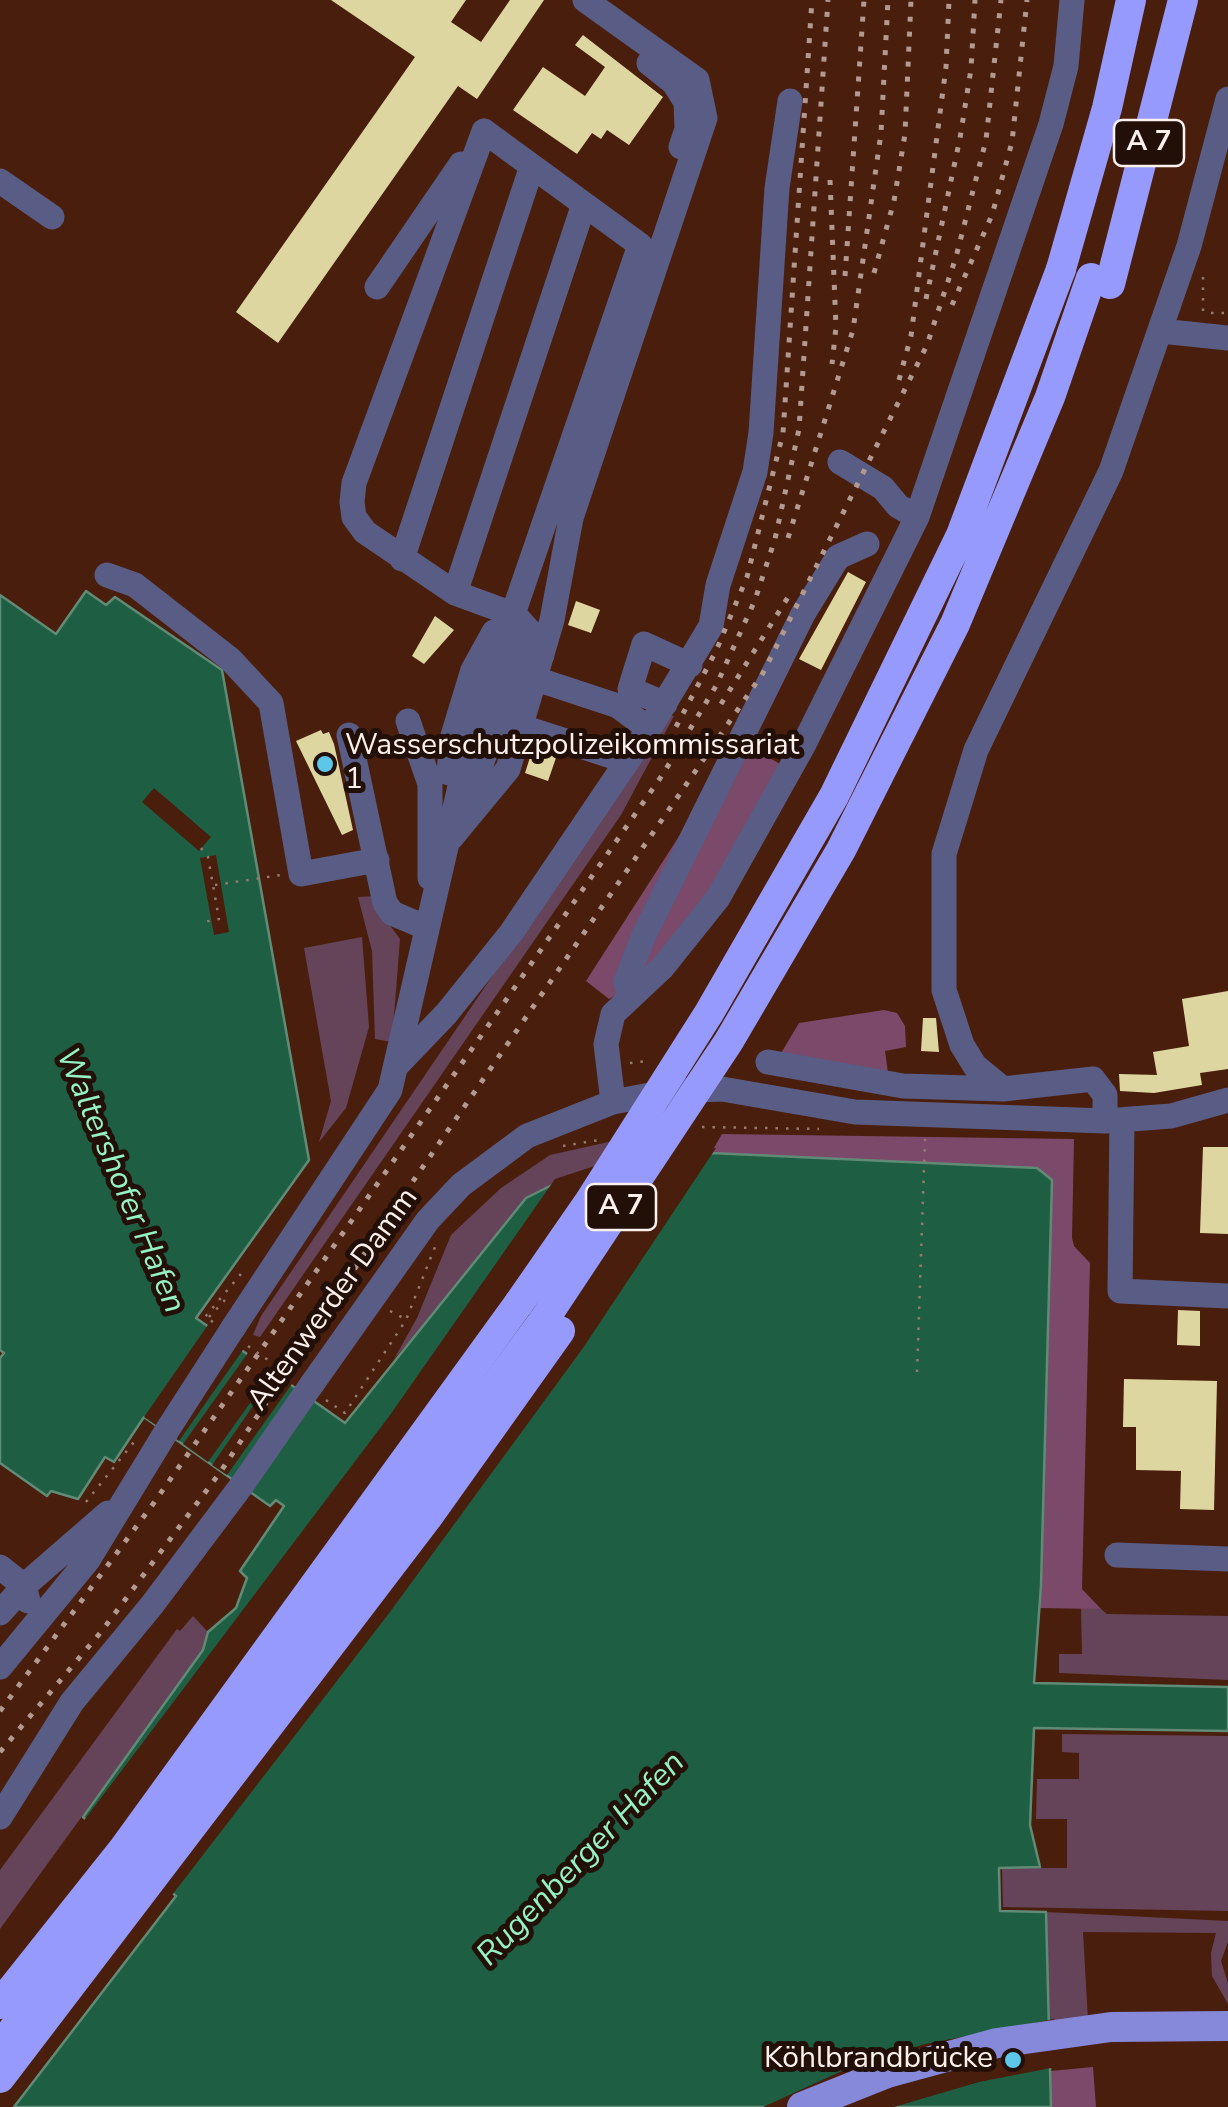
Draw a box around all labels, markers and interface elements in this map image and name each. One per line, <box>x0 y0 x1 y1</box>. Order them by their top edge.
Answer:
road number: A 7 <box>1114 120 1184 166</box>
place label: Wasserschutzpolizeikommissariat 1 <box>345 729 799 800</box>
marker: Wasserschutzpolizeikommissariat 1 <box>314 753 336 775</box>
water label: Waltershofer Hafen <box>46 1043 192 1319</box>
street label: Altenwerder Damm <box>241 1182 427 1418</box>
road number: A 7 <box>586 1184 656 1230</box>
water label: Rugenberger Hafen <box>470 1745 694 1975</box>
place label: Köhlbrandbrücke <box>764 2042 993 2078</box>
marker: Köhlbrandbrücke <box>1002 2049 1024 2071</box>

